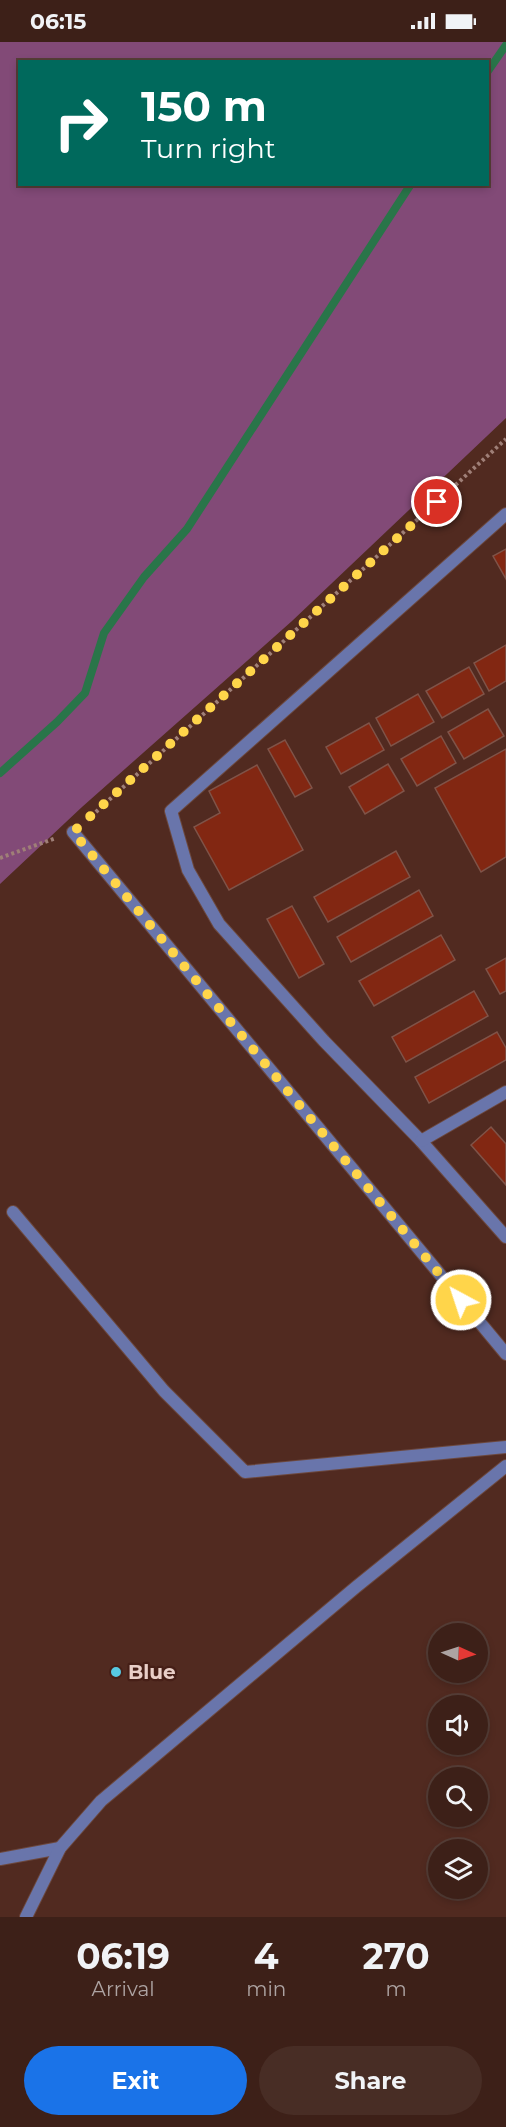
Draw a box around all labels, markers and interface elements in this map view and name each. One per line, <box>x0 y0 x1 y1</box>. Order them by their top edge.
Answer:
text: 06:15 <box>30 8 86 35</box>
text: 150 m <box>141 80 267 132</box>
icon: right <box>42 84 120 162</box>
text: Turn right <box>141 132 276 165</box>
pin <box>411 476 462 527</box>
icon: arrive <box>420 485 453 518</box>
position arrow <box>429 1268 493 1332</box>
north arrow <box>428 1623 488 1683</box>
map controls <box>428 1623 488 1899</box>
place label: Blue <box>128 1660 176 1684</box>
marker: Blue <box>109 1665 123 1679</box>
button: sound <box>428 1695 488 1755</box>
button: search <box>428 1767 488 1827</box>
button: layers <box>428 1839 488 1899</box>
text: 06:19 <box>76 1934 170 1978</box>
text: 4 <box>254 1934 279 1978</box>
text: 270 <box>363 1934 430 1978</box>
text: Arrival <box>92 1977 155 2001</box>
text: min <box>246 1977 286 2001</box>
text: m <box>386 1977 407 2001</box>
button: Exit <box>24 2046 247 2115</box>
button: Share <box>259 2046 482 2115</box>

